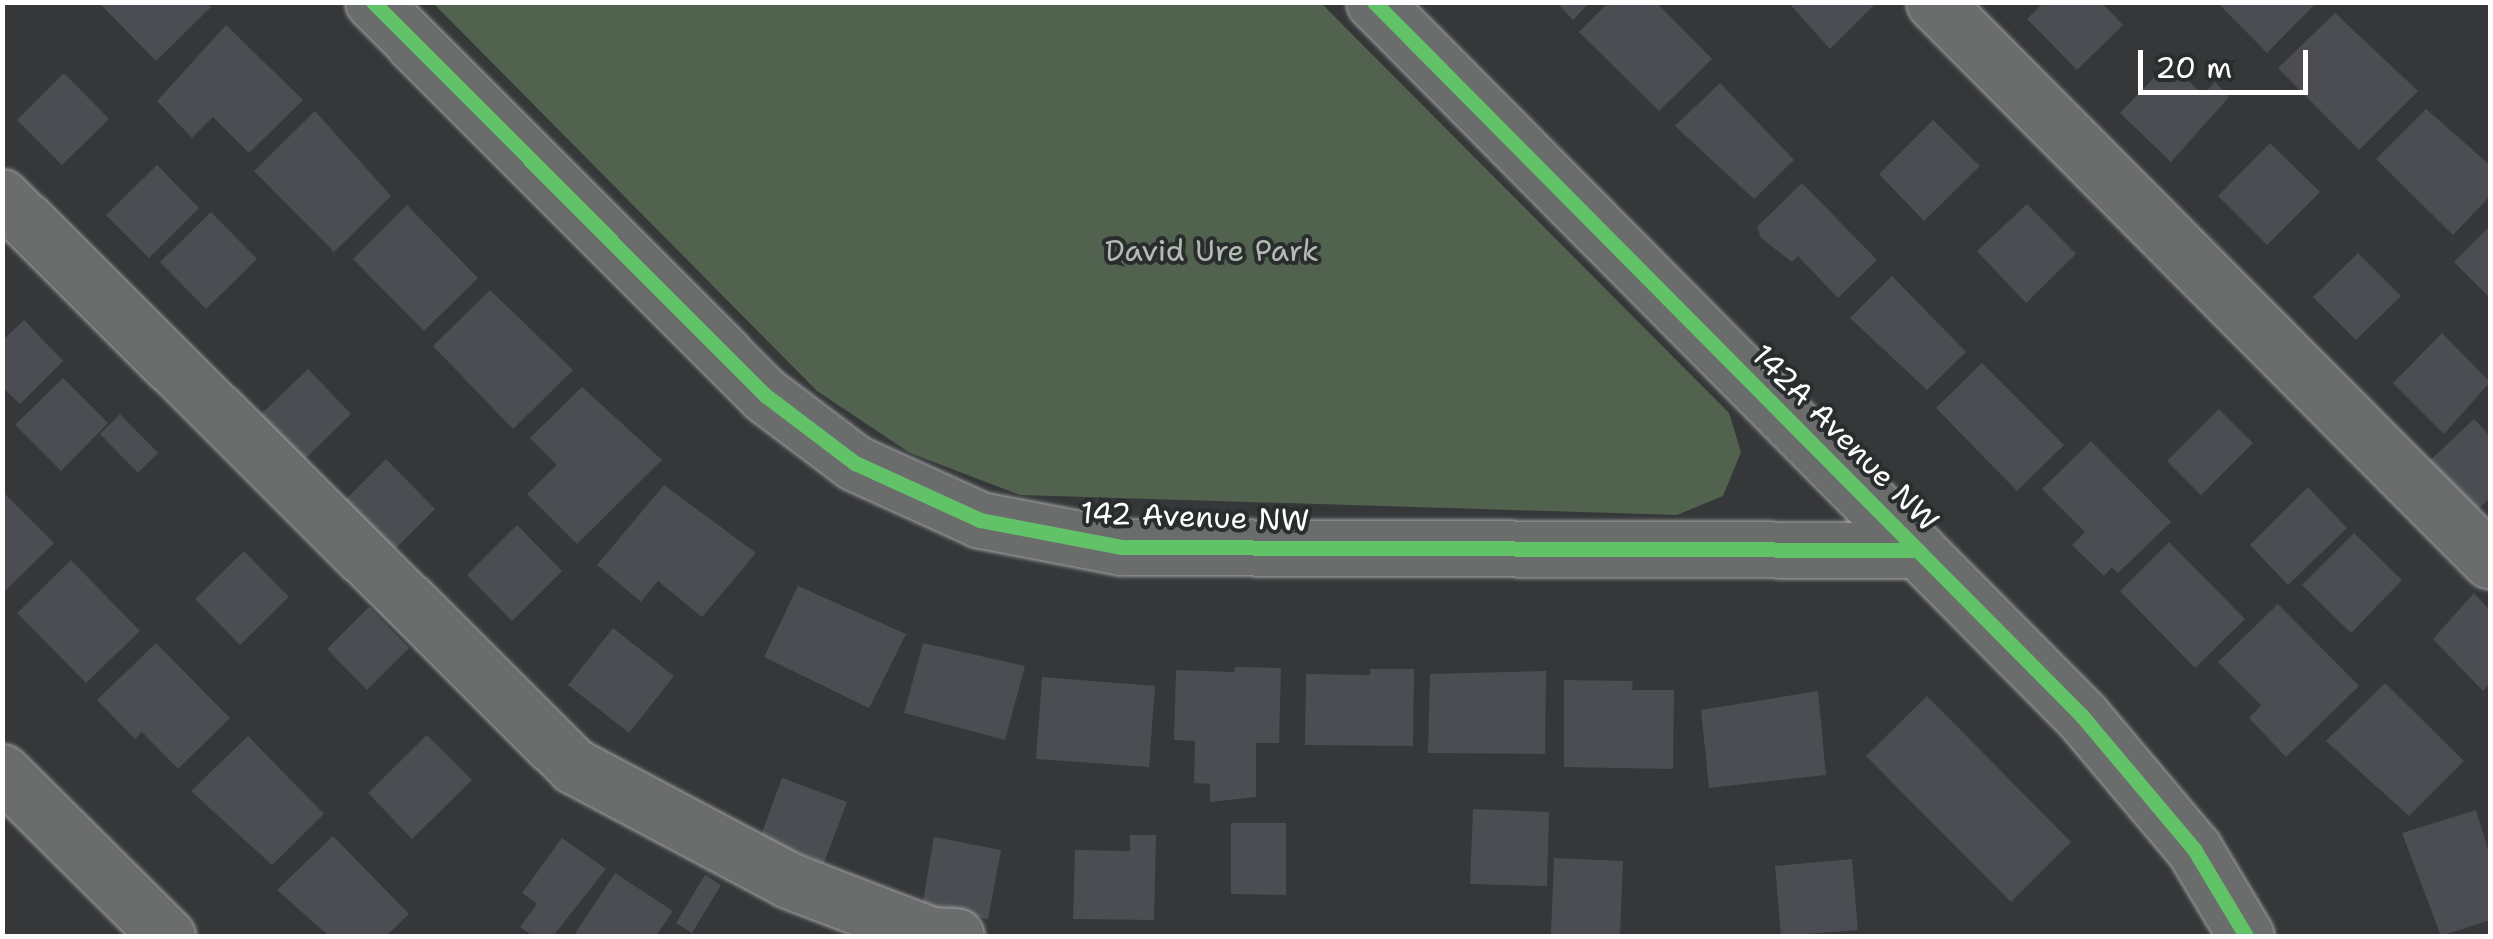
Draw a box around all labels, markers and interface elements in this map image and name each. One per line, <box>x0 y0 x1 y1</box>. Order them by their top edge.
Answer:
scale bar <box>2143 30 2313 92</box>
text: 20 m <box>2155 47 2232 88</box>
park label: David Ure Park <box>1105 233 1319 269</box>
street label: 142A Avenue NW <box>1744 337 1946 539</box>
street label: 142 Avenue NW <box>1080 495 1310 539</box>

